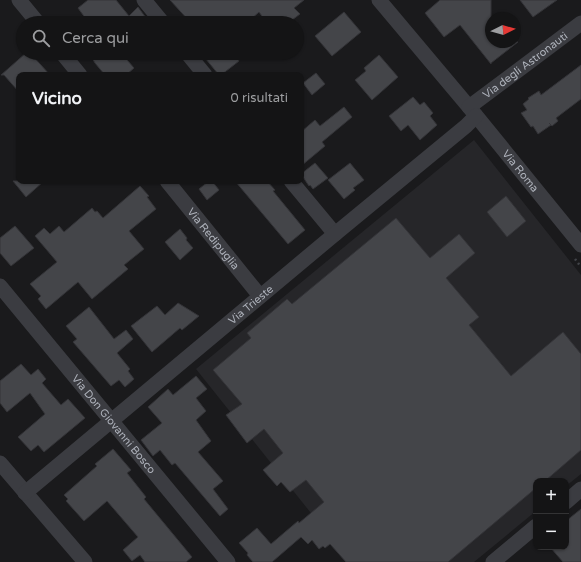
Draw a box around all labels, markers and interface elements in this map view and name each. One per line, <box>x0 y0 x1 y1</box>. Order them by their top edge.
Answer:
north arrow <box>485 12 521 48</box>
search box <box>16 16 304 60</box>
icon: search <box>30 27 52 49</box>
text: Cerca qui <box>62 29 129 47</box>
street label: Via degli Astronauti <box>480 29 570 101</box>
text: Vicino <box>32 88 82 109</box>
text: 0 risultati <box>231 90 288 106</box>
street label: Via Roma <box>500 147 542 194</box>
street label: Via Redipuglia <box>185 205 242 272</box>
street label: Via Trieste <box>226 282 276 327</box>
street label: Via Don Giovanni Bosco <box>69 372 159 476</box>
map controls <box>533 478 569 550</box>
button: + <box>533 478 569 514</box>
button: − <box>533 514 569 550</box>

